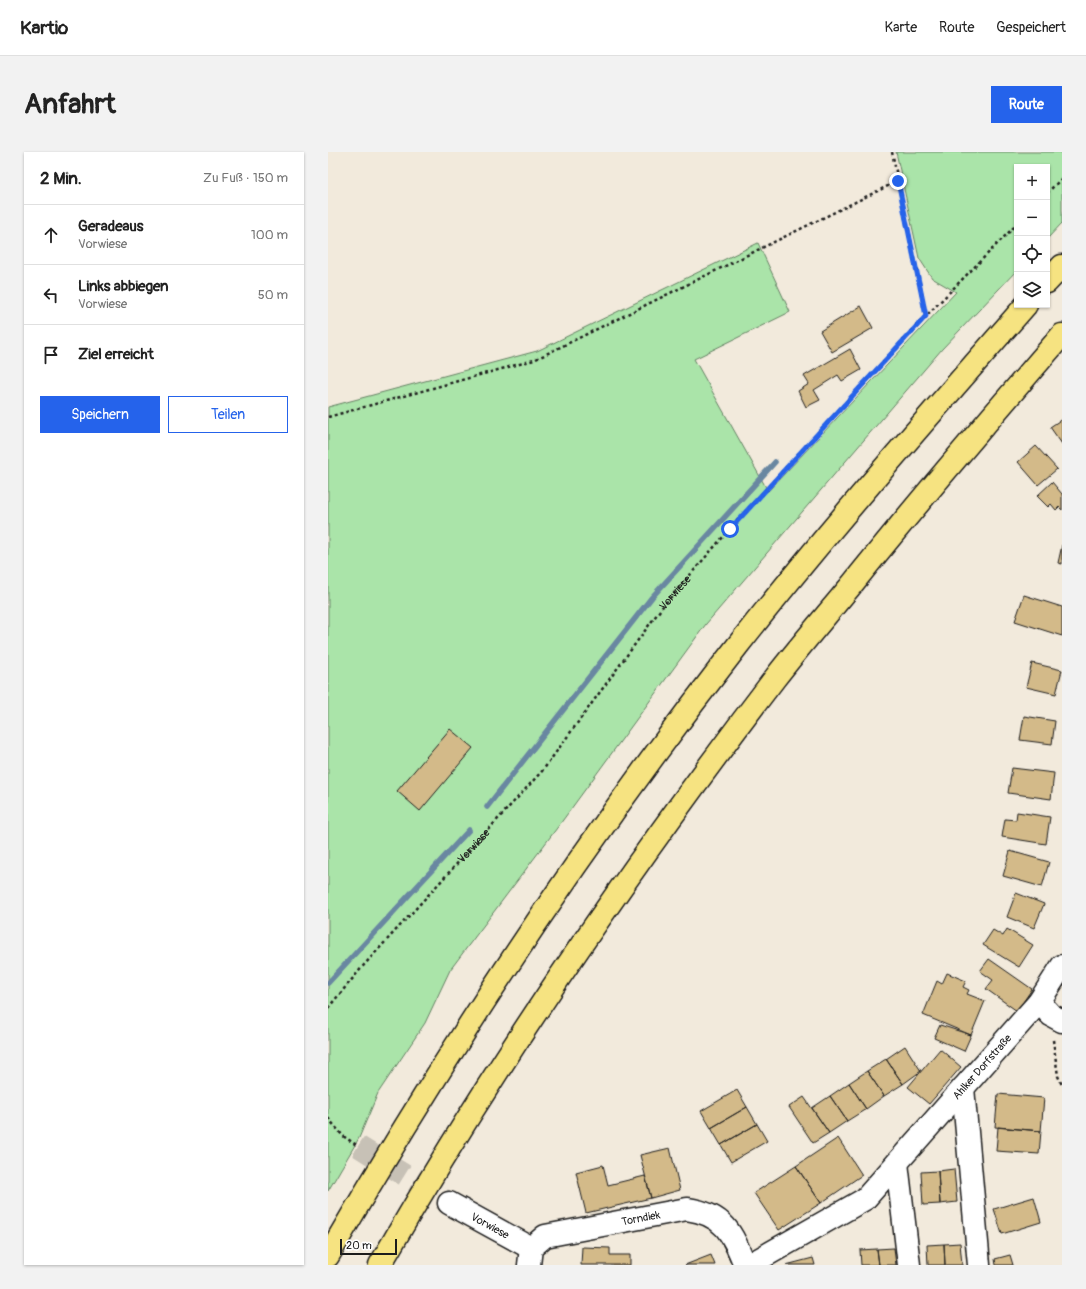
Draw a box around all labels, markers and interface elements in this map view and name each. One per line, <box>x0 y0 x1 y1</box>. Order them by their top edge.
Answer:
text: Kartio <box>20 16 68 40</box>
text: Karte <box>885 19 917 36</box>
text: Route <box>939 19 974 36</box>
text: Gespeichert <box>996 19 1066 36</box>
button: Route <box>991 86 1062 123</box>
text: Anfahrt <box>24 87 116 122</box>
map controls <box>1014 164 1050 308</box>
button: + <box>1014 164 1050 200</box>
text: 2 Min. <box>40 168 82 189</box>
text: Zu Fuß · 150 m <box>203 170 288 186</box>
route end <box>889 172 907 190</box>
button: − <box>1014 200 1050 236</box>
text: Geradeaus <box>78 217 144 236</box>
icon: ahead <box>40 224 62 246</box>
text: 100 m <box>251 227 288 243</box>
text: Vorwiese <box>78 236 127 252</box>
button: locate <box>1014 236 1050 272</box>
button: layers <box>1014 272 1050 308</box>
text: Links abbiegen <box>78 277 169 296</box>
icon: left <box>40 284 62 306</box>
text: 50 m <box>258 287 288 303</box>
text: Vorwiese <box>78 296 127 312</box>
icon: arrive <box>40 344 62 366</box>
text: Ziel erreicht <box>78 345 154 364</box>
button: Speichern <box>40 396 160 433</box>
button: Teilen <box>168 396 288 433</box>
route start <box>721 520 739 538</box>
street label: Vorwiese <box>656 572 694 612</box>
street label: Vorwiese <box>455 826 493 865</box>
street label: Ahlker Dorfstraße <box>950 1031 1014 1102</box>
street label: Torndiek <box>620 1208 662 1228</box>
street label: Vorwiese <box>469 1210 512 1242</box>
scale bar <box>340 1237 397 1256</box>
text: 20 m <box>346 1239 372 1252</box>

